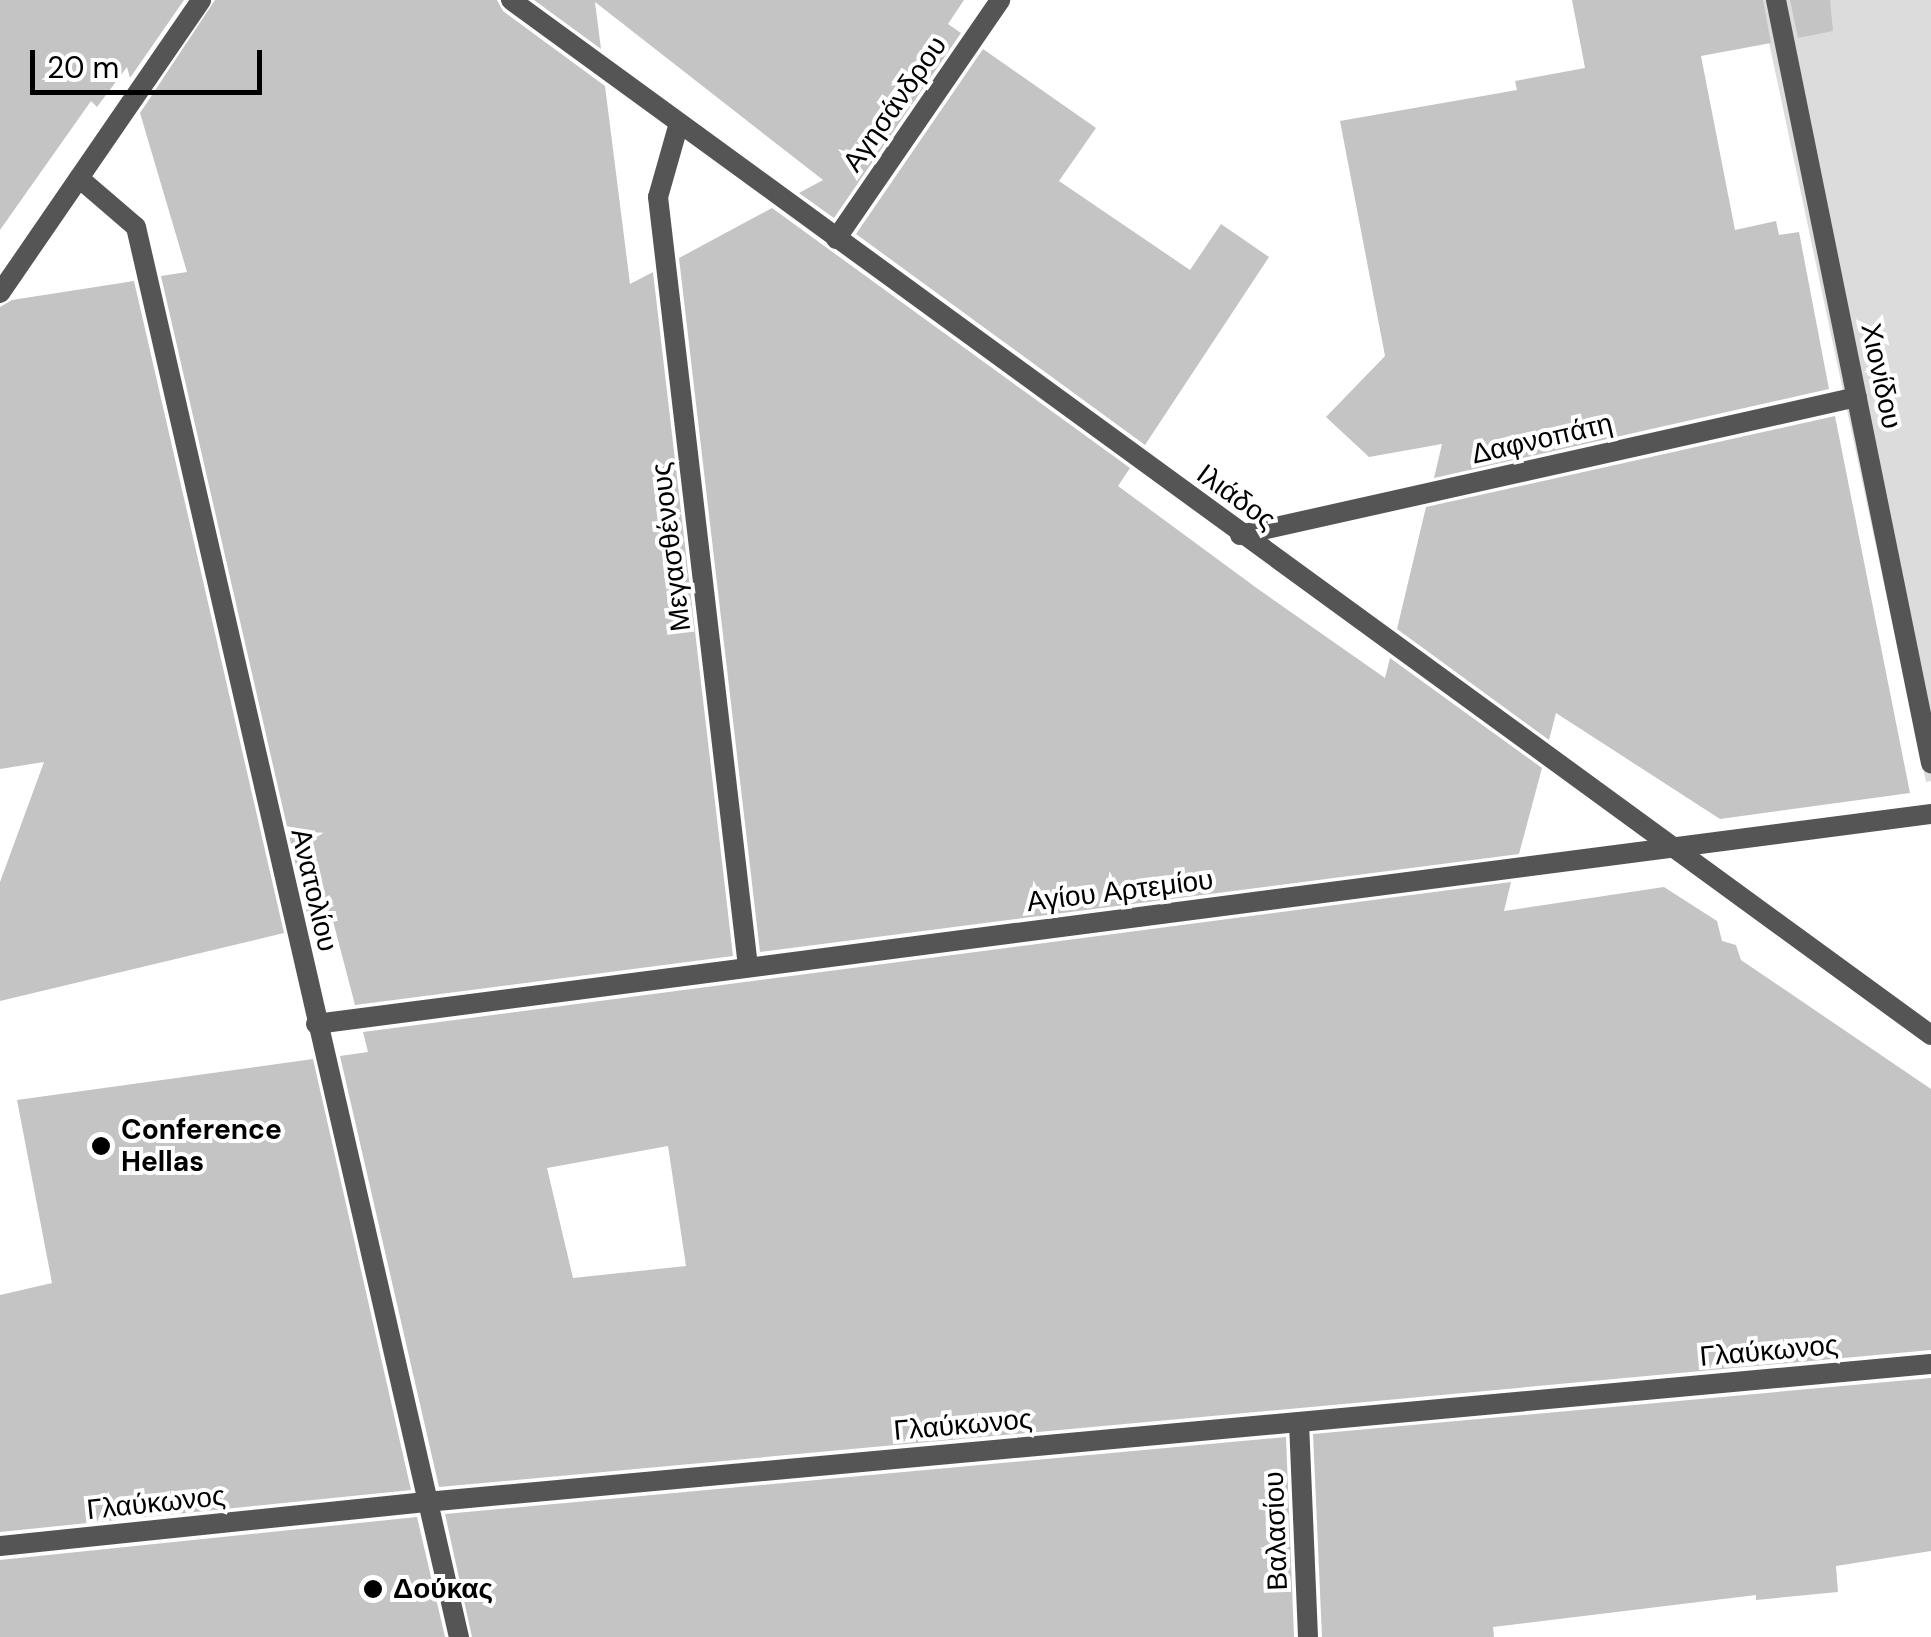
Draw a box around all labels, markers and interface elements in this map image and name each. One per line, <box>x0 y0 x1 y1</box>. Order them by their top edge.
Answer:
scale bar <box>35 30 268 92</box>
street label: Αγησάνδρου <box>836 30 954 178</box>
text: 20 m <box>47 48 119 87</box>
street label: Χιονίδου <box>1853 320 1909 432</box>
street label: Δαφνοπάτη <box>1468 406 1616 472</box>
street label: Ιλιάδος <box>1190 457 1282 537</box>
street label: Μεγασθένους <box>644 461 698 633</box>
street label: Ανατολίου <box>284 825 344 955</box>
street label: Αγίου Αρτεμίου <box>1025 863 1215 919</box>
place label: Conference Hellas <box>121 1113 282 1179</box>
marker: Conference Hellas <box>90 1135 112 1157</box>
street label: Γλαύκωνος <box>1698 1328 1840 1374</box>
street label: Γλαύκωνος <box>892 1402 1034 1448</box>
street label: Βαλασίου <box>1257 1471 1295 1591</box>
street label: Γλαύκωνος <box>85 1479 227 1527</box>
place label: Δούκας <box>393 1572 493 1606</box>
marker: Δούκας <box>362 1578 384 1600</box>

